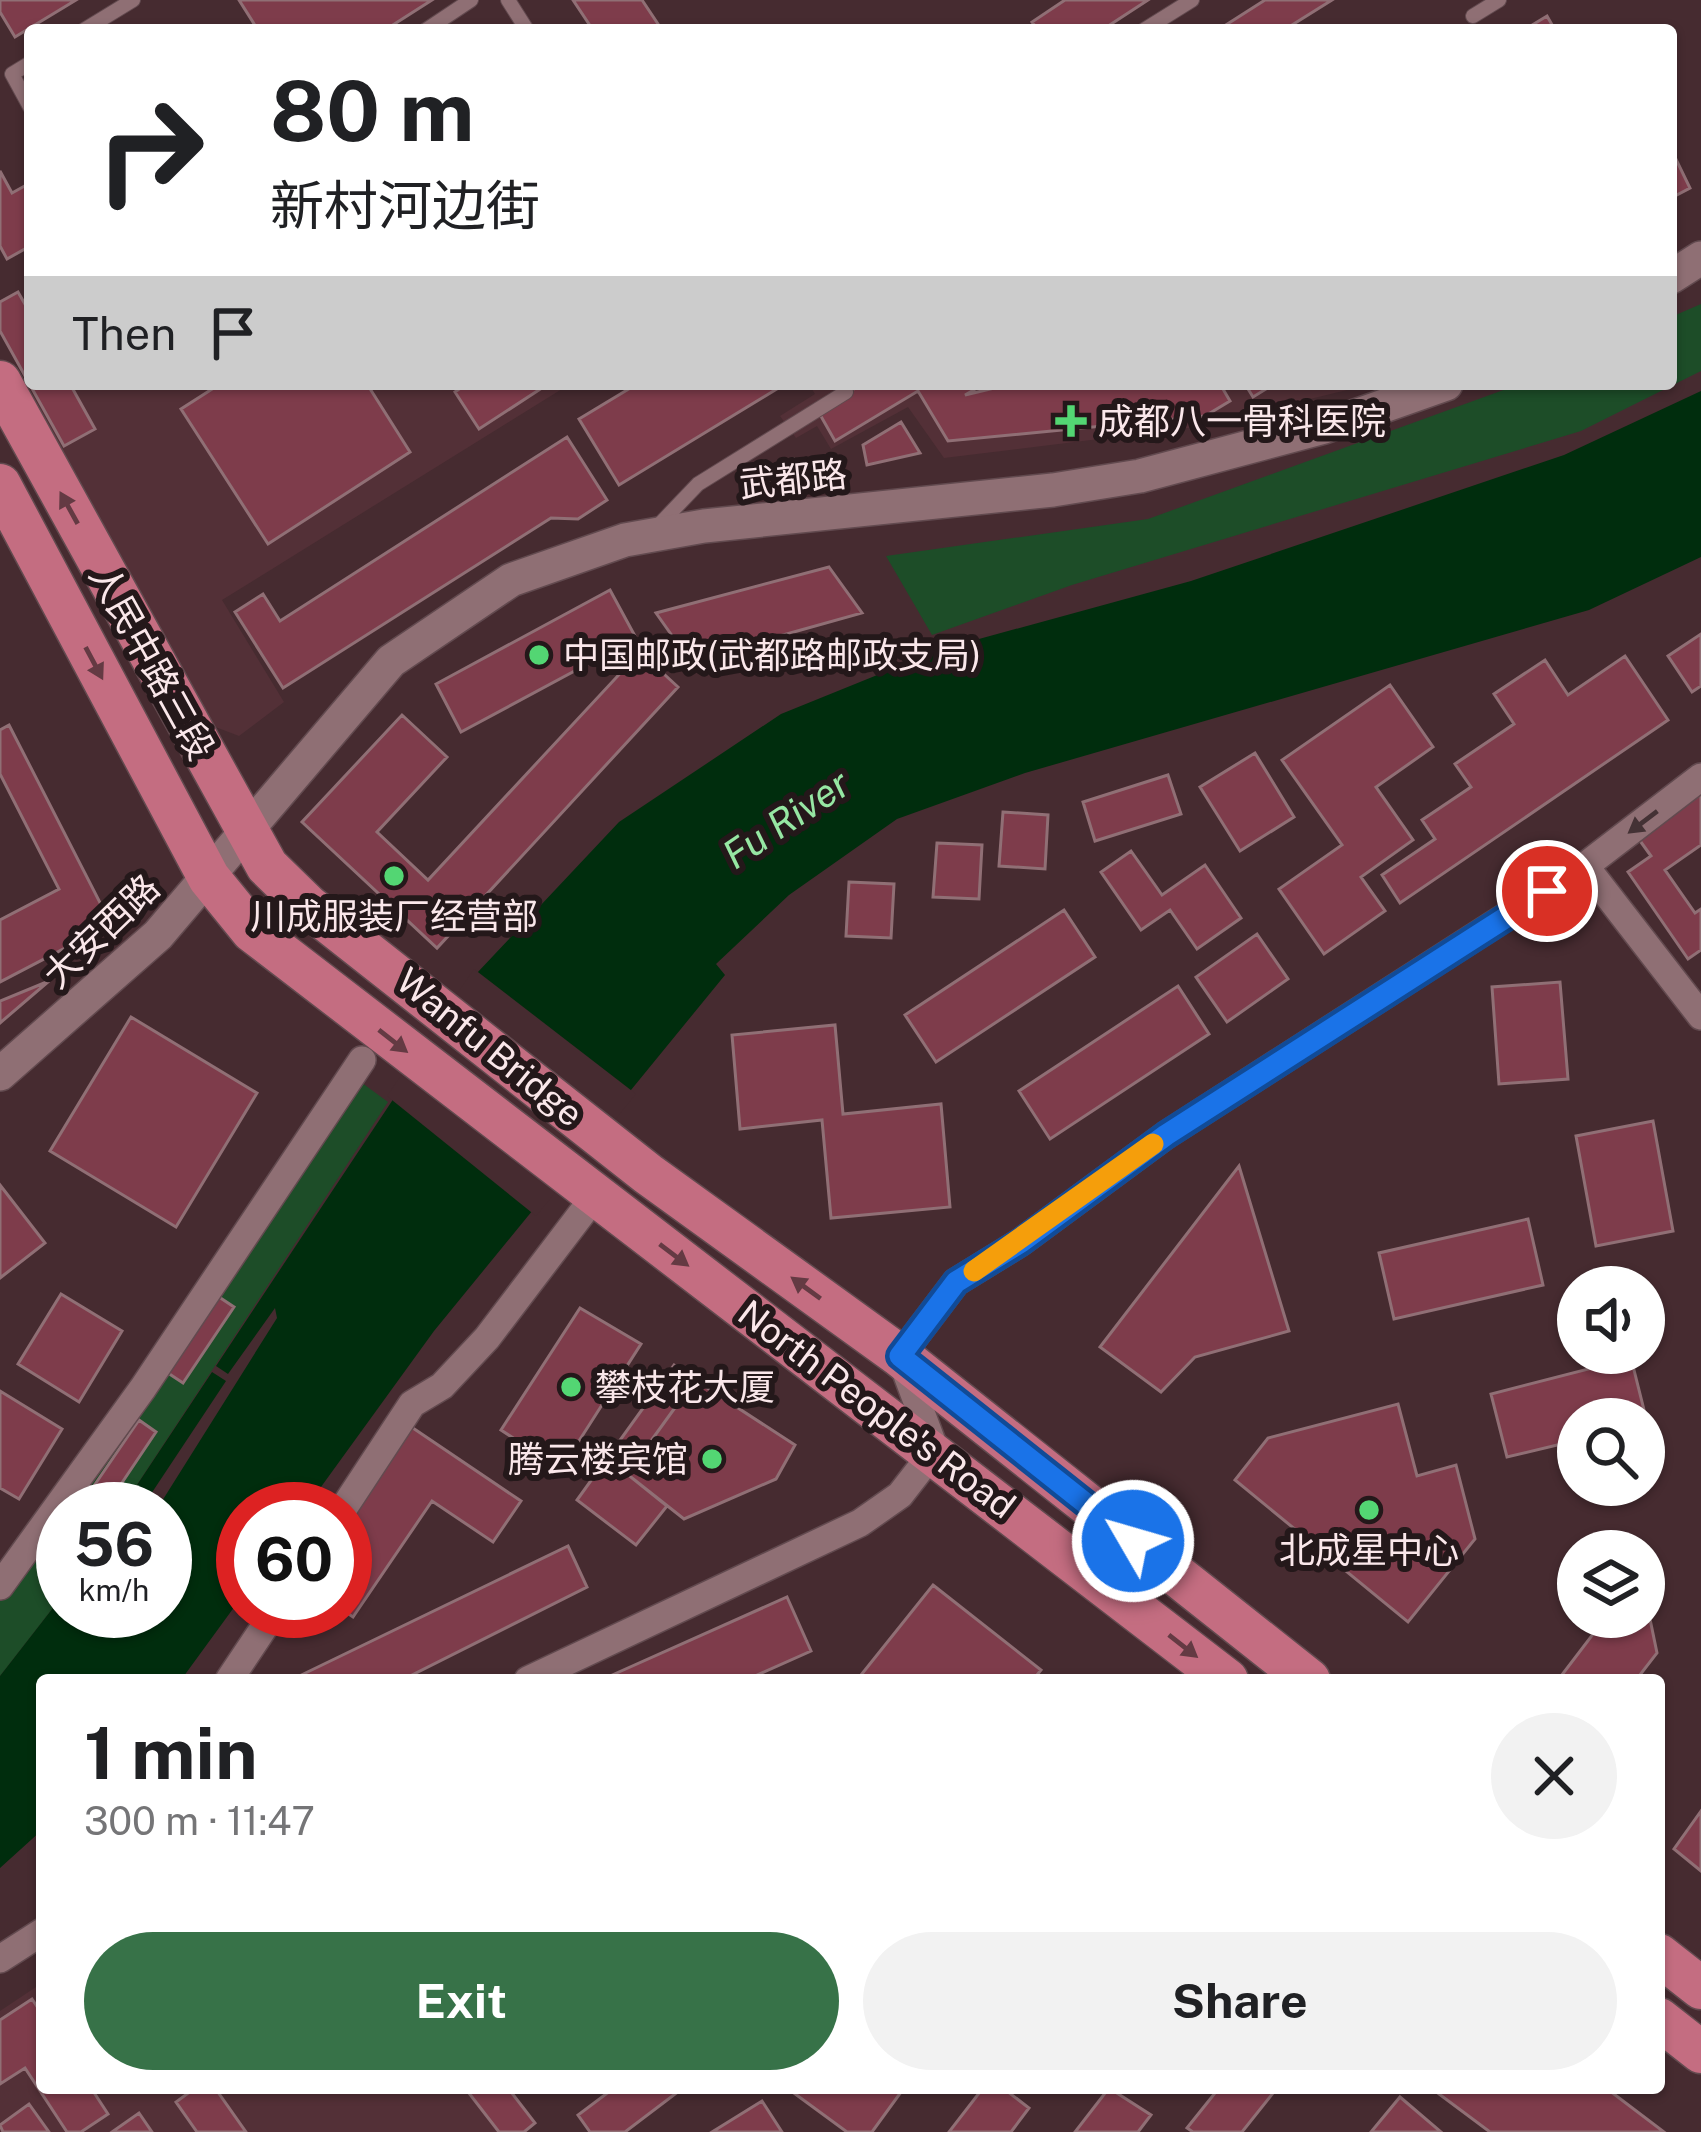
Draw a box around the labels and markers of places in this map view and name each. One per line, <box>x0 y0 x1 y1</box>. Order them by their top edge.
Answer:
place label: 成都八一骨科医院 <box>1098 400 1386 442</box>
marker: 成都八一骨科医院 <box>1055 405 1087 437</box>
place label: 中国邮政(武都路邮政支局) <box>563 634 981 676</box>
marker: 中国邮政(武都路邮政支局) <box>526 642 552 668</box>
pin <box>1496 840 1598 942</box>
marker: 川成服装厂经营部 <box>381 863 407 889</box>
place label: 川成服装厂经营部 <box>250 895 538 937</box>
place label: 攀枝花大厦 <box>595 1366 775 1408</box>
marker: 攀枝花大厦 <box>558 1374 584 1400</box>
place label: 腾云楼宾馆 <box>508 1438 688 1480</box>
marker: 腾云楼宾馆 <box>699 1446 725 1472</box>
marker: 北成星中心 <box>1356 1497 1382 1523</box>
place label: 北成星中心 <box>1279 1529 1459 1571</box>

